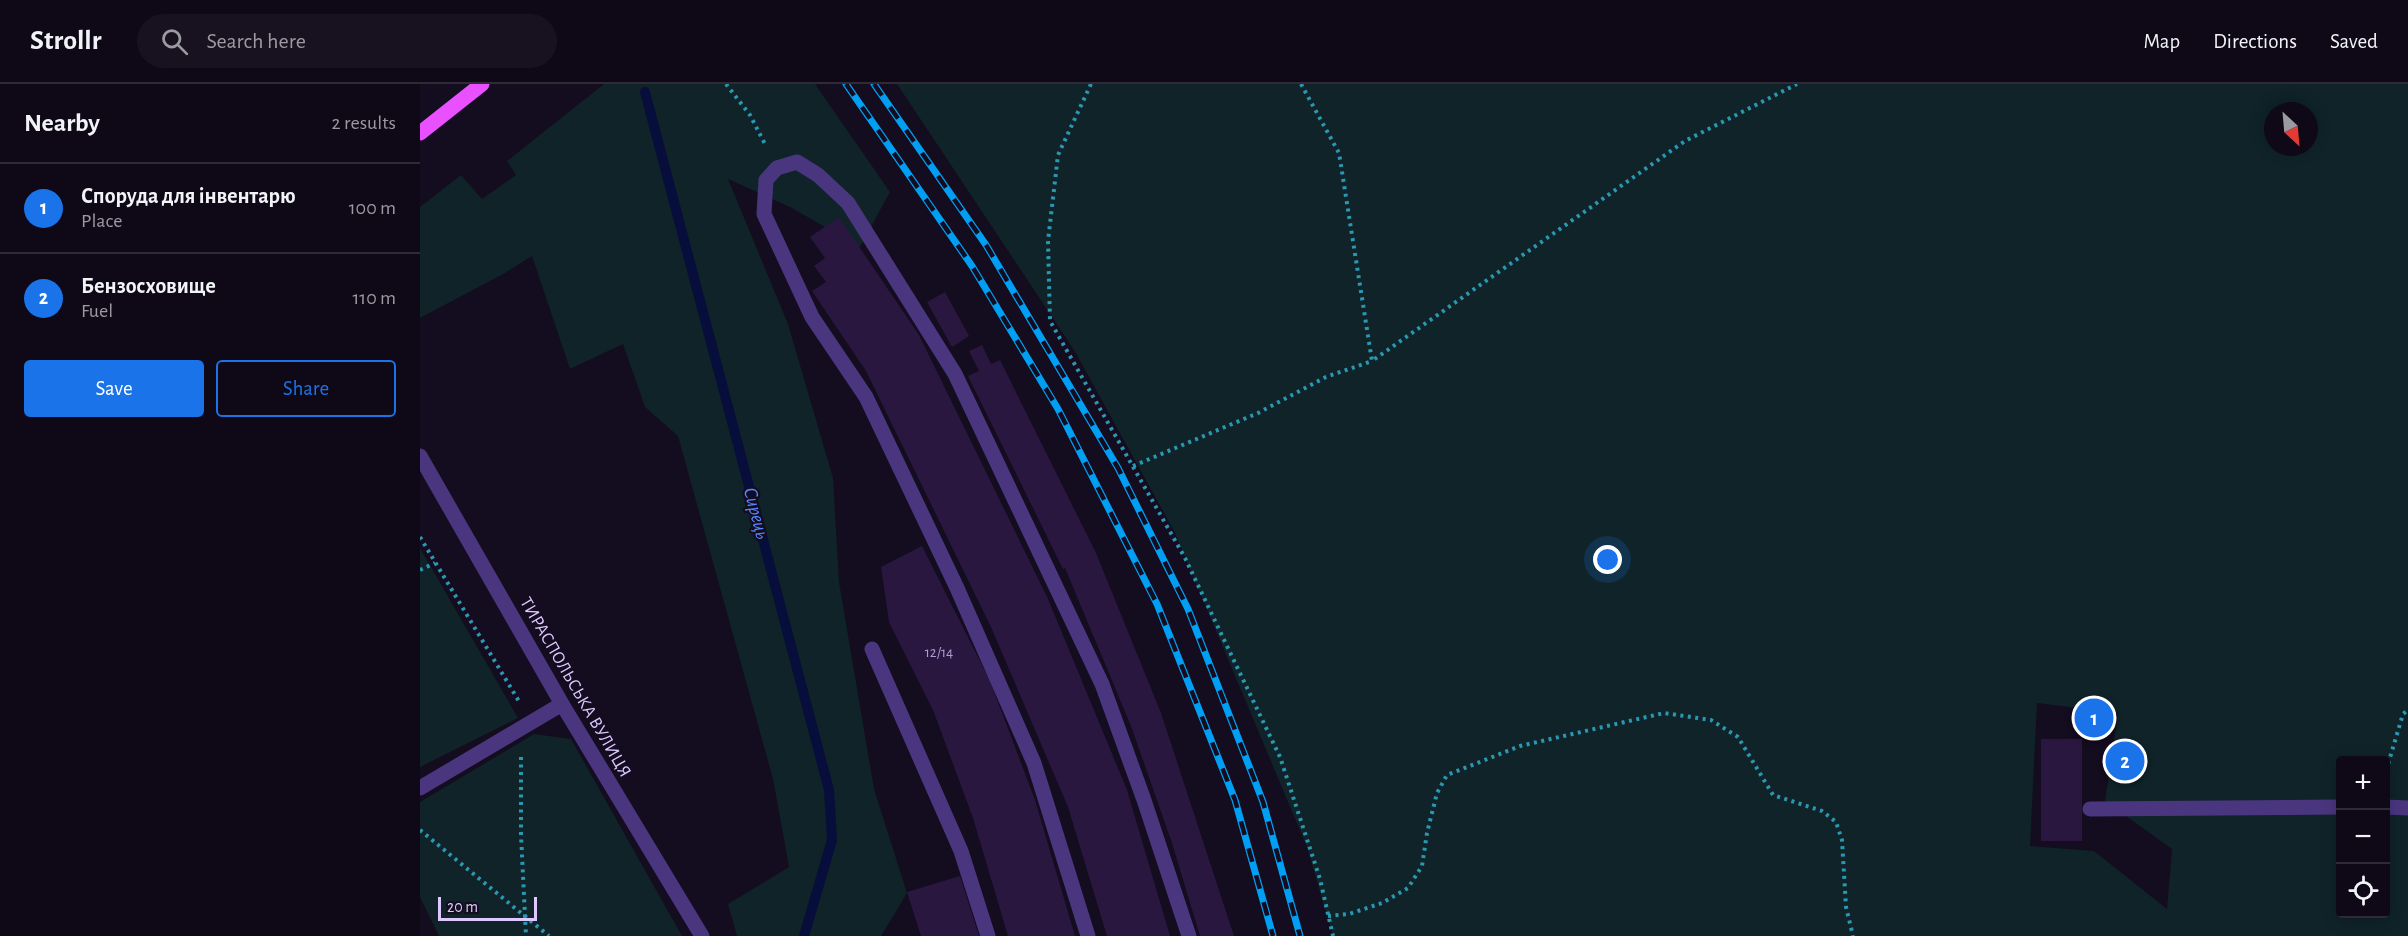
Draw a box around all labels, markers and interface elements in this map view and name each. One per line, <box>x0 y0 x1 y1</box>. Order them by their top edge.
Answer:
search box <box>137 14 557 68</box>
icon: search <box>158 25 191 58</box>
text: Strollr <box>30 27 101 55</box>
text: Search here <box>206 30 306 52</box>
text: Map <box>2144 31 2180 52</box>
text: Directions <box>2213 31 2297 52</box>
text: Saved <box>2330 31 2378 52</box>
north arrow <box>2264 102 2318 156</box>
text: Nearby <box>24 110 100 136</box>
text: 2 results <box>332 113 396 133</box>
text: Споруда для інвентарю <box>81 185 295 207</box>
text: 1 <box>40 198 47 218</box>
text: 100 m <box>349 198 396 218</box>
text: Place <box>81 211 122 231</box>
text: Бензосховище <box>81 275 216 297</box>
text: 2 <box>39 288 48 308</box>
text: 110 m <box>352 288 396 308</box>
text: Fuel <box>81 301 113 321</box>
button: Save <box>24 360 204 417</box>
button: Share <box>216 360 396 417</box>
water label: Сирець <box>740 485 773 542</box>
your location <box>1593 545 1622 574</box>
street label: ТИРАСПОЛЬСЬКА ВУЛИЦЯ <box>516 595 634 780</box>
house number: 12/14 <box>925 645 953 660</box>
pin: 1 <box>2074 696 2114 740</box>
pin: 2 <box>2106 738 2144 784</box>
map controls <box>2336 756 2390 918</box>
button: + <box>2336 756 2390 810</box>
button: − <box>2336 810 2390 864</box>
button: locate <box>2336 864 2390 918</box>
scale bar <box>438 894 537 922</box>
text: 20 m <box>447 899 478 915</box>

